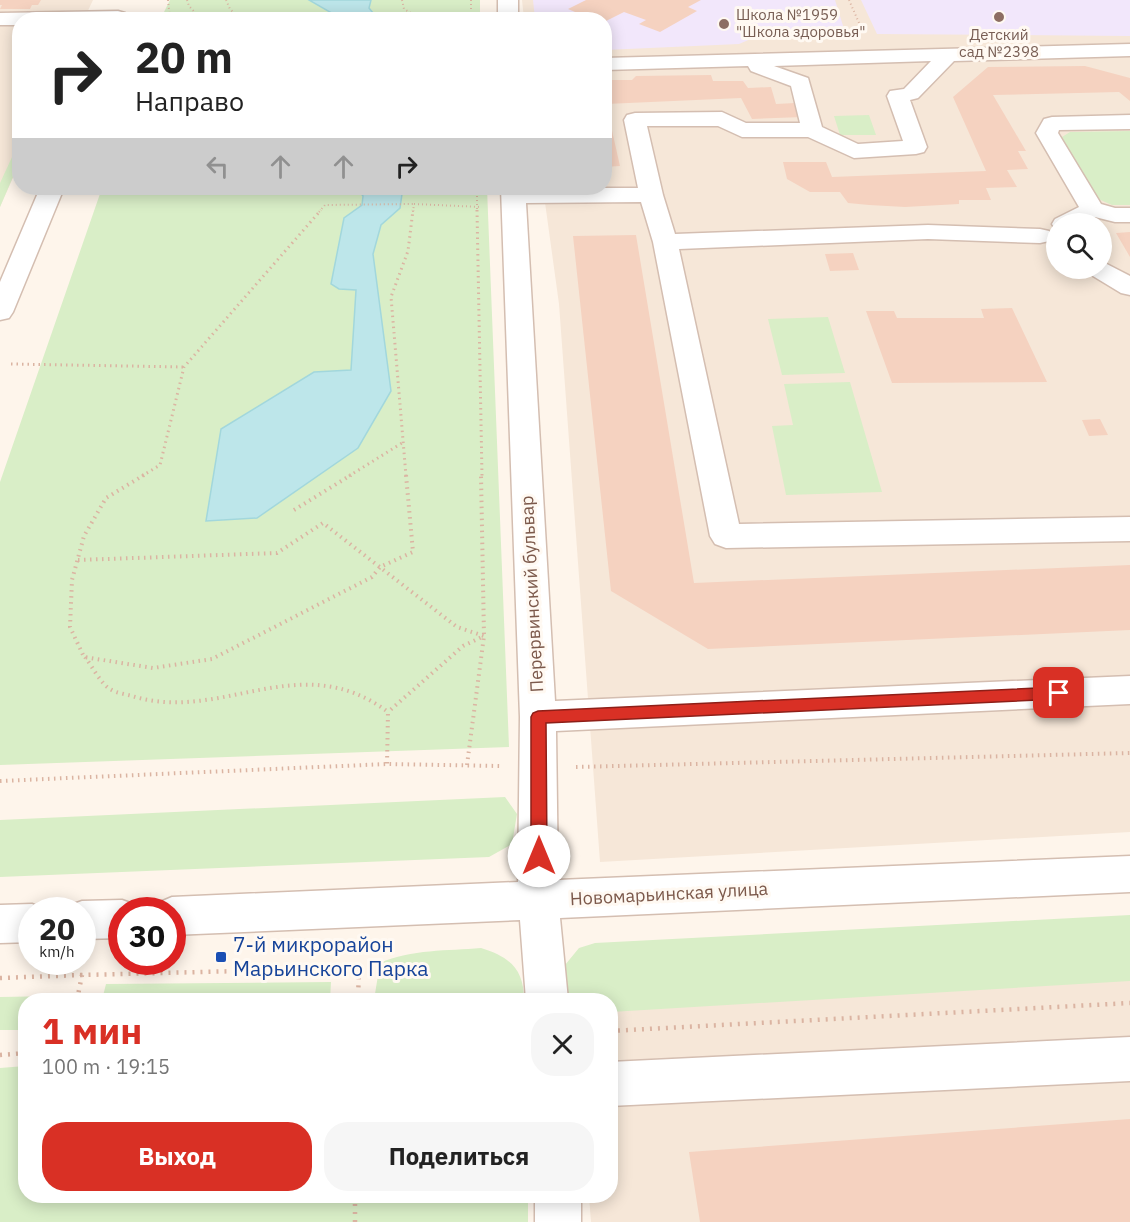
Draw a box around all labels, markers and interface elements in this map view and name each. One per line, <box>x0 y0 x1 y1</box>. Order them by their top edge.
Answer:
place label: Школа №1959 "Школа здоровья" <box>736 5 865 41</box>
marker: Детский сад №2398 <box>992 10 1006 24</box>
marker: Школа №1959 "Школа здоровья" <box>717 17 731 31</box>
place label: Детский сад №2398 <box>959 25 1039 61</box>
text: 20 m <box>135 30 233 85</box>
icon: right <box>36 36 114 114</box>
text: Направо <box>135 83 244 118</box>
icon: left <box>201 150 234 183</box>
icon: ahead <box>264 150 297 183</box>
icon: ahead <box>327 150 360 183</box>
icon: right <box>390 150 423 183</box>
map controls <box>1046 213 1112 279</box>
button: search <box>1046 213 1112 279</box>
street label: Перервинский бульвар <box>515 495 548 693</box>
pin <box>1033 667 1084 718</box>
icon: arrive <box>1042 676 1075 709</box>
position arrow <box>507 824 571 888</box>
street label: Новомарьинская улица <box>569 877 769 910</box>
speed limit sign: 30 <box>108 897 186 975</box>
text: 20 <box>39 909 75 948</box>
place label: 7-й микрорайон Марьинского Парка <box>233 930 429 982</box>
text: km/h <box>39 942 75 961</box>
marker: 7-й микрорайон Марьинского Парка <box>214 950 228 964</box>
text: 1 мин <box>42 1007 142 1054</box>
button: close <box>531 1013 594 1076</box>
text: 100 m · 19:15 <box>42 1053 170 1080</box>
button: Выход <box>42 1122 312 1191</box>
button: Поделиться <box>324 1122 594 1191</box>

